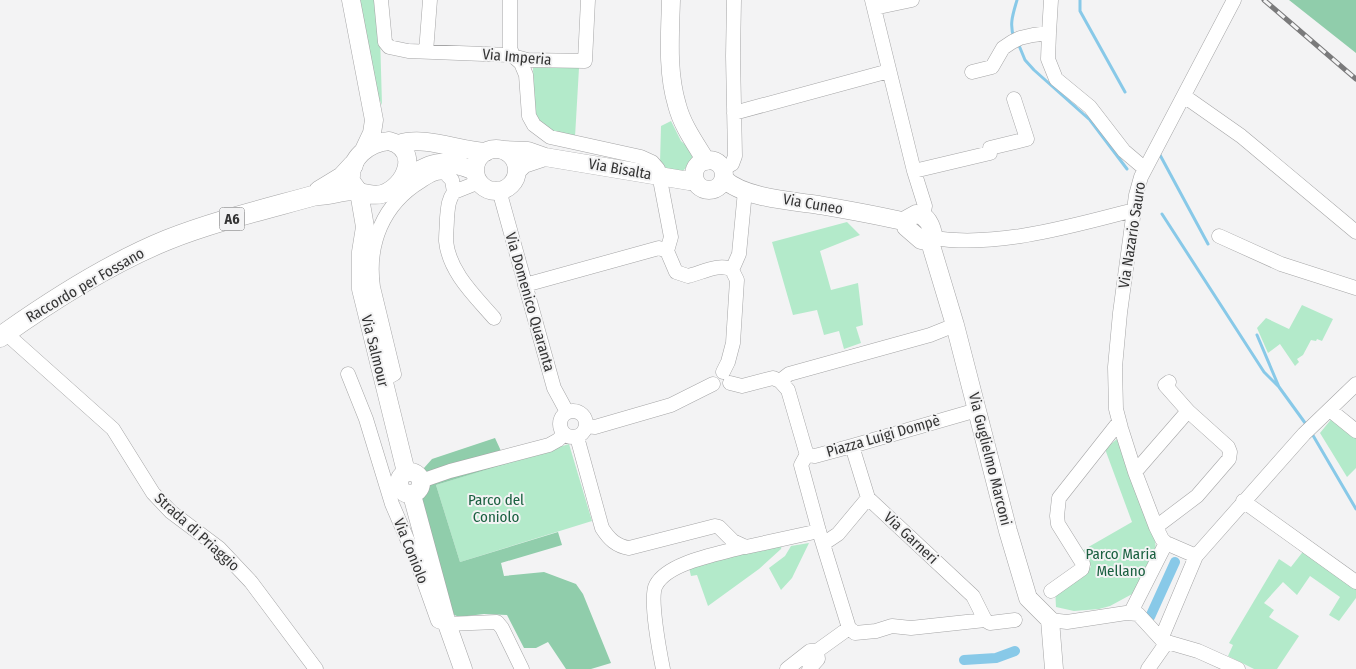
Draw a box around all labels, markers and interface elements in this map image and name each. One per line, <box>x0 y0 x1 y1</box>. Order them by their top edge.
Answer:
street label: Via Imperia <box>482 45 552 69</box>
street label: Via Bisalta <box>587 155 653 183</box>
street label: Via Nazario Sauro <box>1115 180 1149 290</box>
street label: Via Cuneo <box>782 190 845 218</box>
road number: A6 <box>220 208 244 230</box>
street label: Via Domenico Quaranta <box>502 230 558 374</box>
street label: Raccordo per Fossano <box>23 244 147 326</box>
street label: Via Salmour <box>357 313 393 390</box>
street label: Via Guglielmo Marconi <box>965 391 1015 527</box>
street label: Piazza Luigi Dompè <box>824 411 942 461</box>
street label: Strada di Priaggio <box>151 489 243 575</box>
park label: Parco del Coniolo <box>468 491 524 526</box>
street label: Via Garneri <box>880 508 942 568</box>
street label: Via Coniolo <box>390 516 432 586</box>
park label: Parco Maria Mellano <box>1085 545 1157 580</box>

